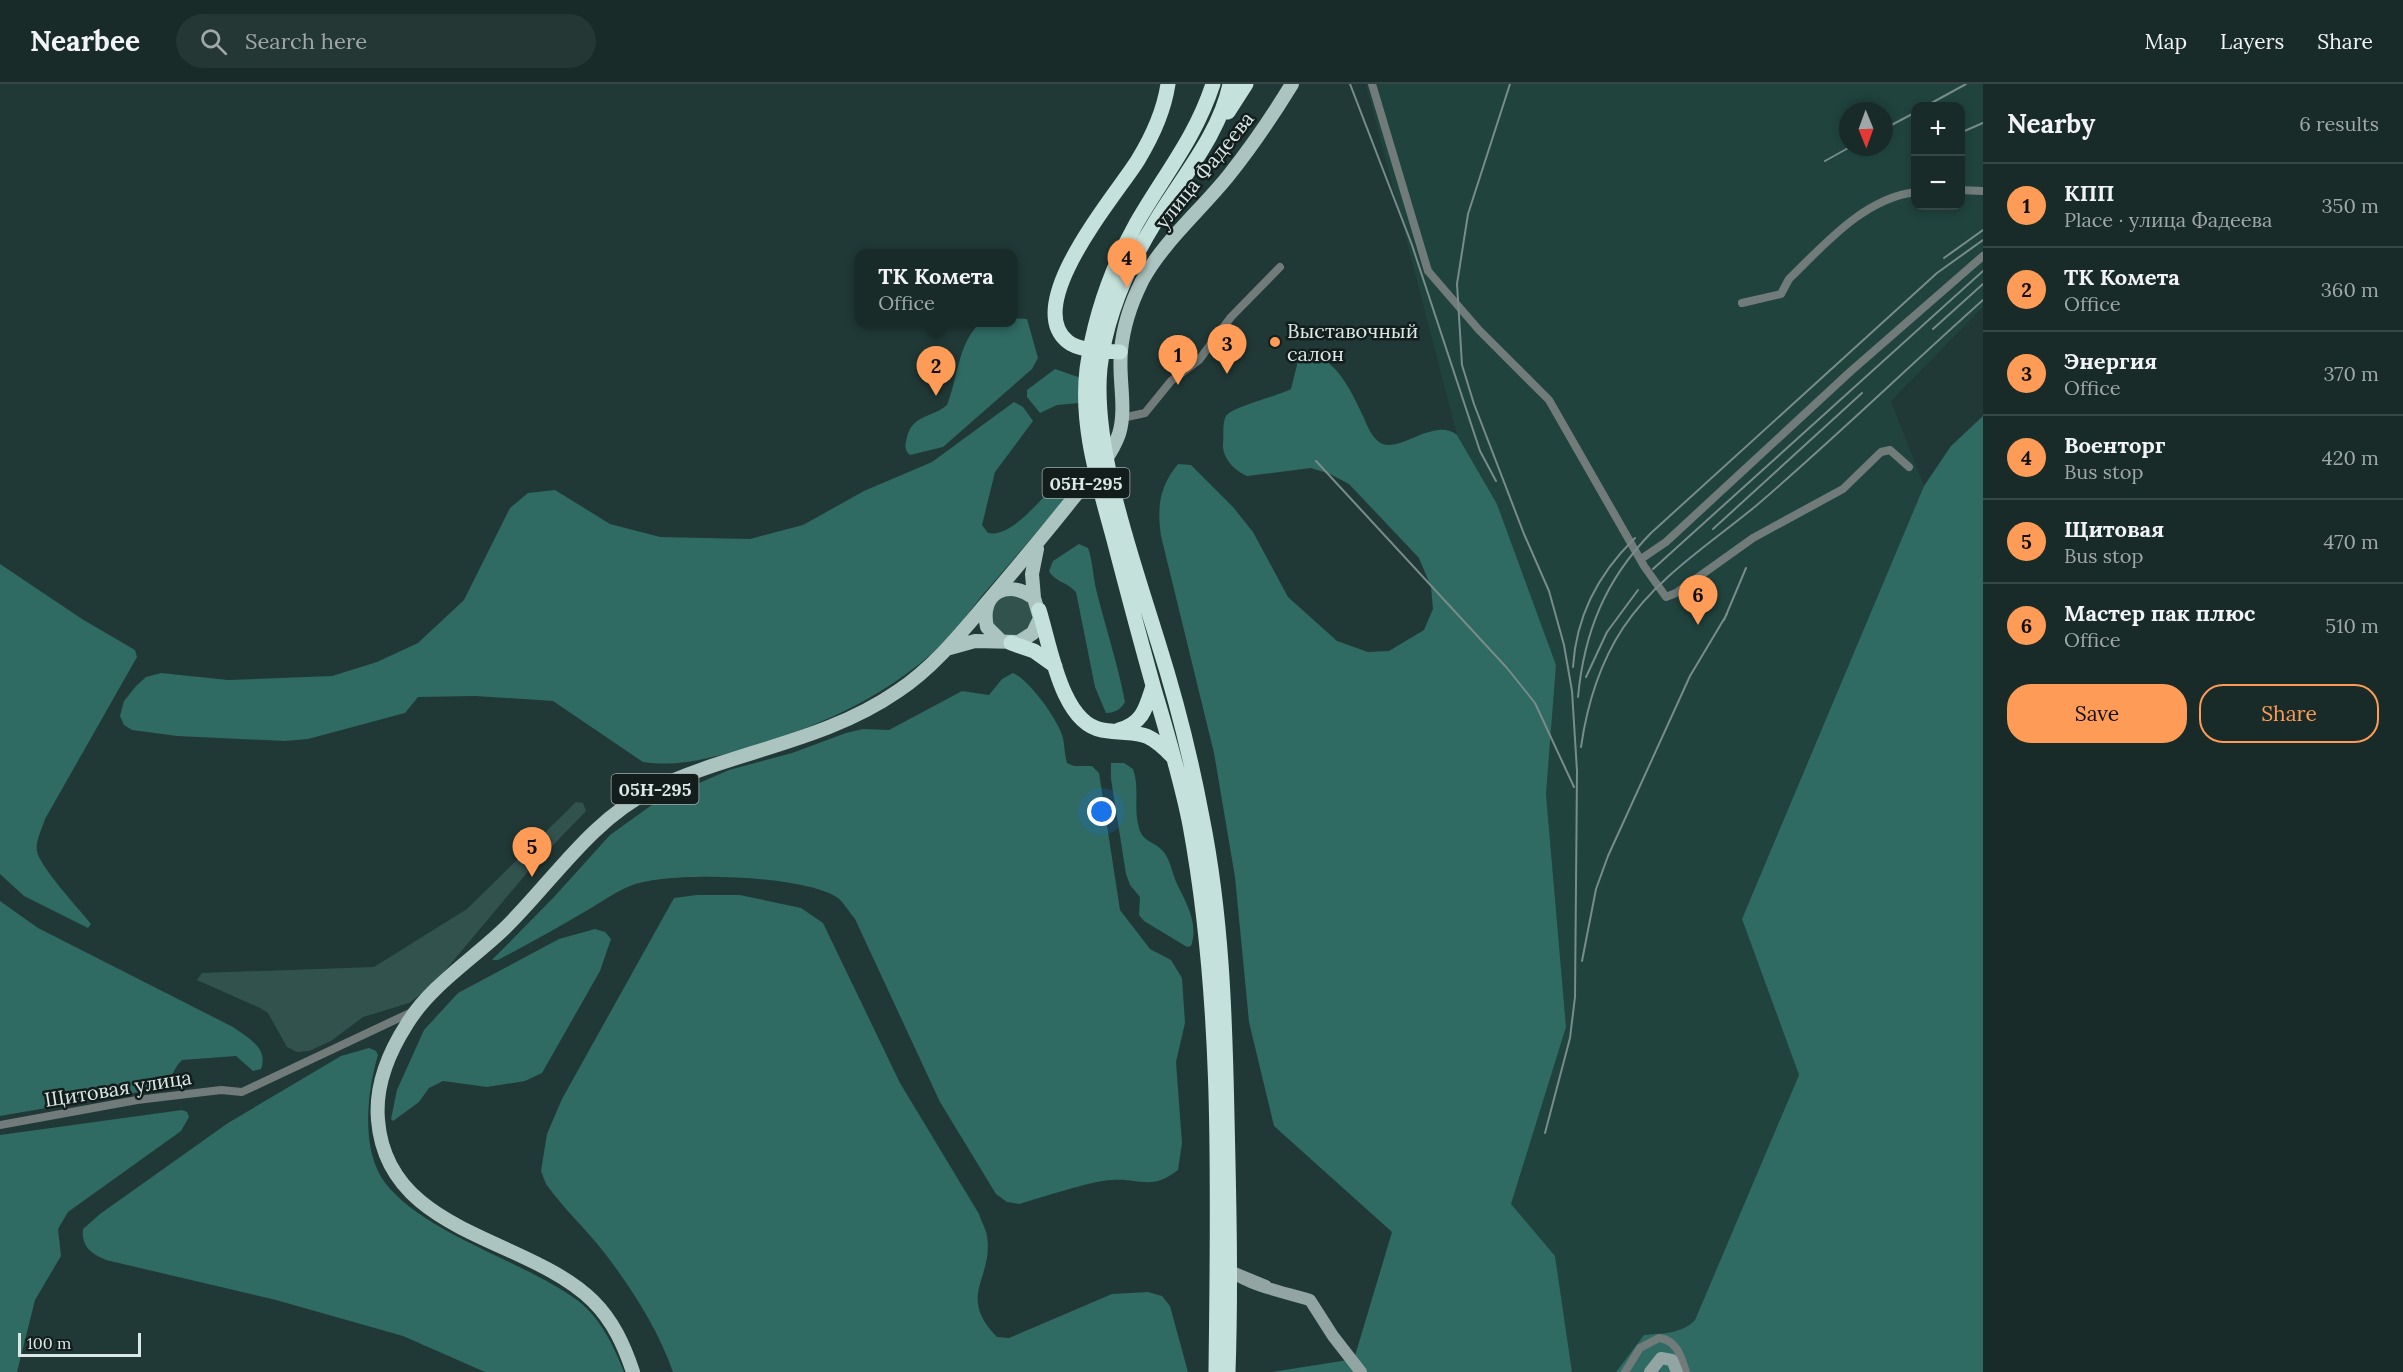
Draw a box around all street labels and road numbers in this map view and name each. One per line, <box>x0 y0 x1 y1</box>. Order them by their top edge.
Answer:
street label: улица Фадеева <box>1149 106 1259 234</box>
road number: 05Н-295 <box>1042 468 1130 498</box>
road number: 05Н-295 <box>612 774 698 804</box>
street label: Щитовая улица <box>43 1064 193 1112</box>

